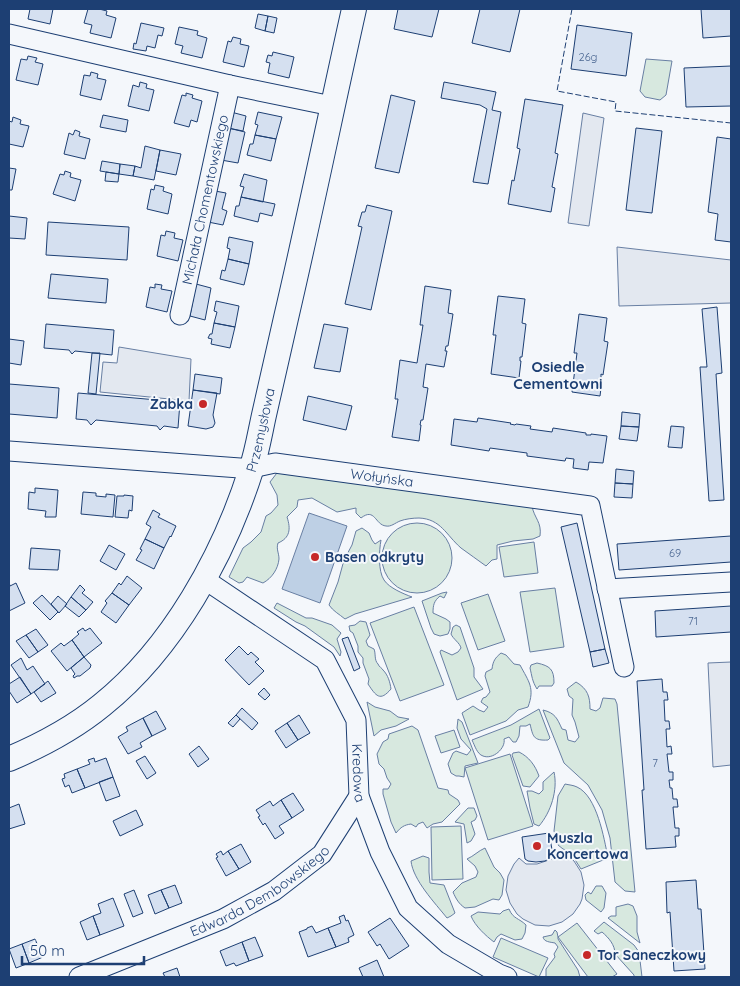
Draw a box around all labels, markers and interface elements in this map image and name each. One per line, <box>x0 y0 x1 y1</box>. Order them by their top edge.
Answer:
house number: 26g <box>579 50 597 64</box>
street label: Michała Chomentowskiego <box>178 113 232 286</box>
district label: Osiedle Cementowni <box>513 357 603 393</box>
street label: Przemysłowa <box>242 386 279 475</box>
place label: Żabka <box>150 395 193 413</box>
marker: Żabka <box>197 398 209 410</box>
street label: Wołyńska <box>349 464 415 491</box>
house number: 69 <box>669 546 681 560</box>
place label: Basen odkryty <box>325 548 424 566</box>
marker: Basen odkryty <box>309 551 321 563</box>
house number: 71 <box>688 614 698 628</box>
street label: Kredowa <box>348 743 370 805</box>
house number: 7 <box>652 756 658 770</box>
place label: Muszla Koncertowa <box>547 829 629 863</box>
marker: Muszla Koncertowa <box>531 840 543 852</box>
street label: Edwarda Dembowskiego <box>187 843 334 940</box>
scale bar <box>22 934 145 966</box>
text: 50 m <box>30 941 65 960</box>
place label: Tor Saneczkowy <box>597 946 706 964</box>
marker: Tor Saneczkowy <box>581 949 593 961</box>

